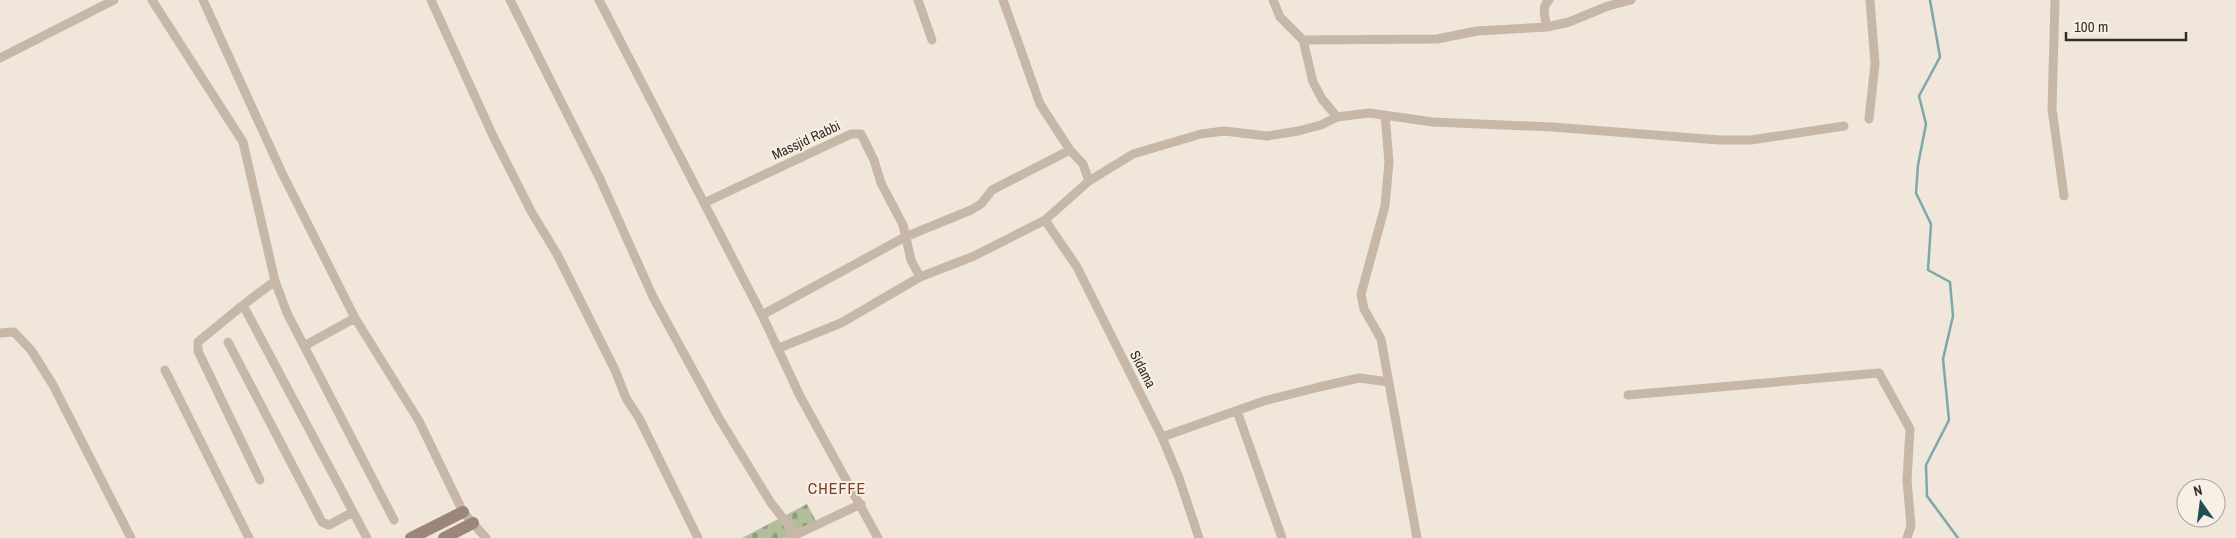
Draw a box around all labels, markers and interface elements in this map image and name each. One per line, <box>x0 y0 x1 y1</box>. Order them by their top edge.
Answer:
scale bar <box>2066 10 2186 42</box>
text: 100 m <box>2074 16 2108 37</box>
street label: Massjid Rabbi <box>769 116 843 164</box>
street label: Sidama <box>1126 347 1160 391</box>
district label: CHEFFE <box>808 477 866 499</box>
north arrow <box>2176 478 2226 528</box>
text: N <box>2192 481 2204 500</box>

